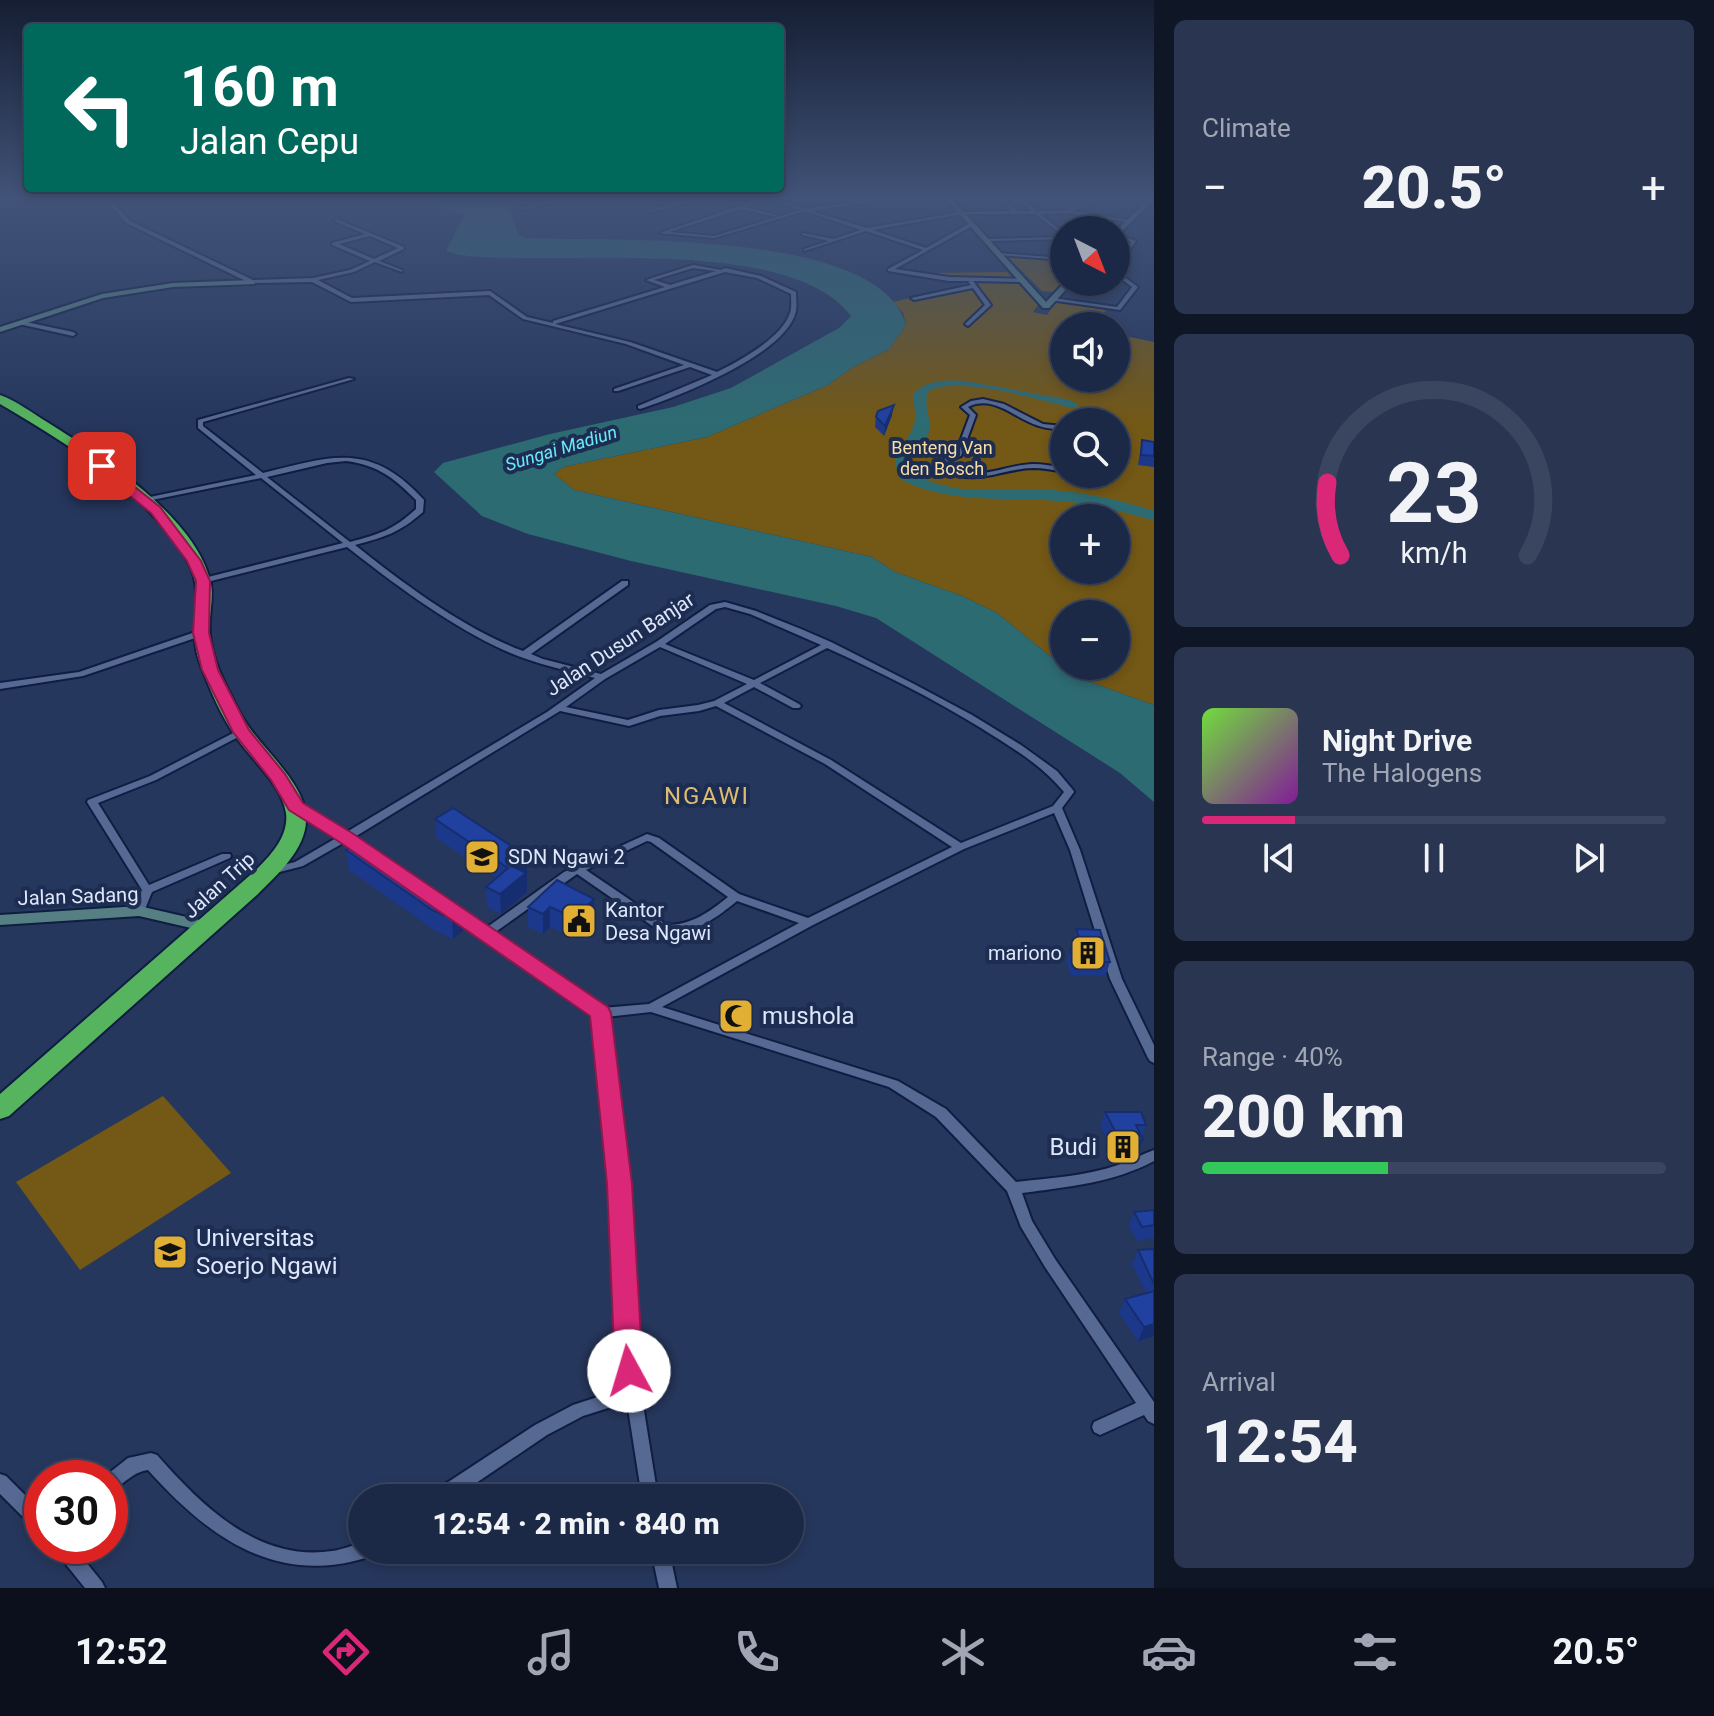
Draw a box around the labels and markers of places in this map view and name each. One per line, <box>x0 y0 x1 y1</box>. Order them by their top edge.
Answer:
pin <box>68 432 136 500</box>
school or university icon: SDN Ngawi 2 <box>463 838 501 876</box>
place label: SDN Ngawi 2 <box>508 845 625 869</box>
place label: Kantor Desa Ngawi <box>605 898 711 945</box>
public building icon: Kantor Desa Ngawi <box>560 902 598 940</box>
building icon: mariono <box>1069 934 1107 972</box>
place label: mariono <box>988 941 1062 965</box>
mosque icon: mushola <box>717 997 755 1035</box>
place label: mushola <box>762 1002 854 1030</box>
building icon: Budi <box>1104 1128 1142 1166</box>
place label: Budi <box>1049 1133 1097 1161</box>
place label: Universitas Soerjo Ngawi <box>196 1224 338 1280</box>
school or university icon: Universitas Soerjo Ngawi <box>151 1233 189 1271</box>

